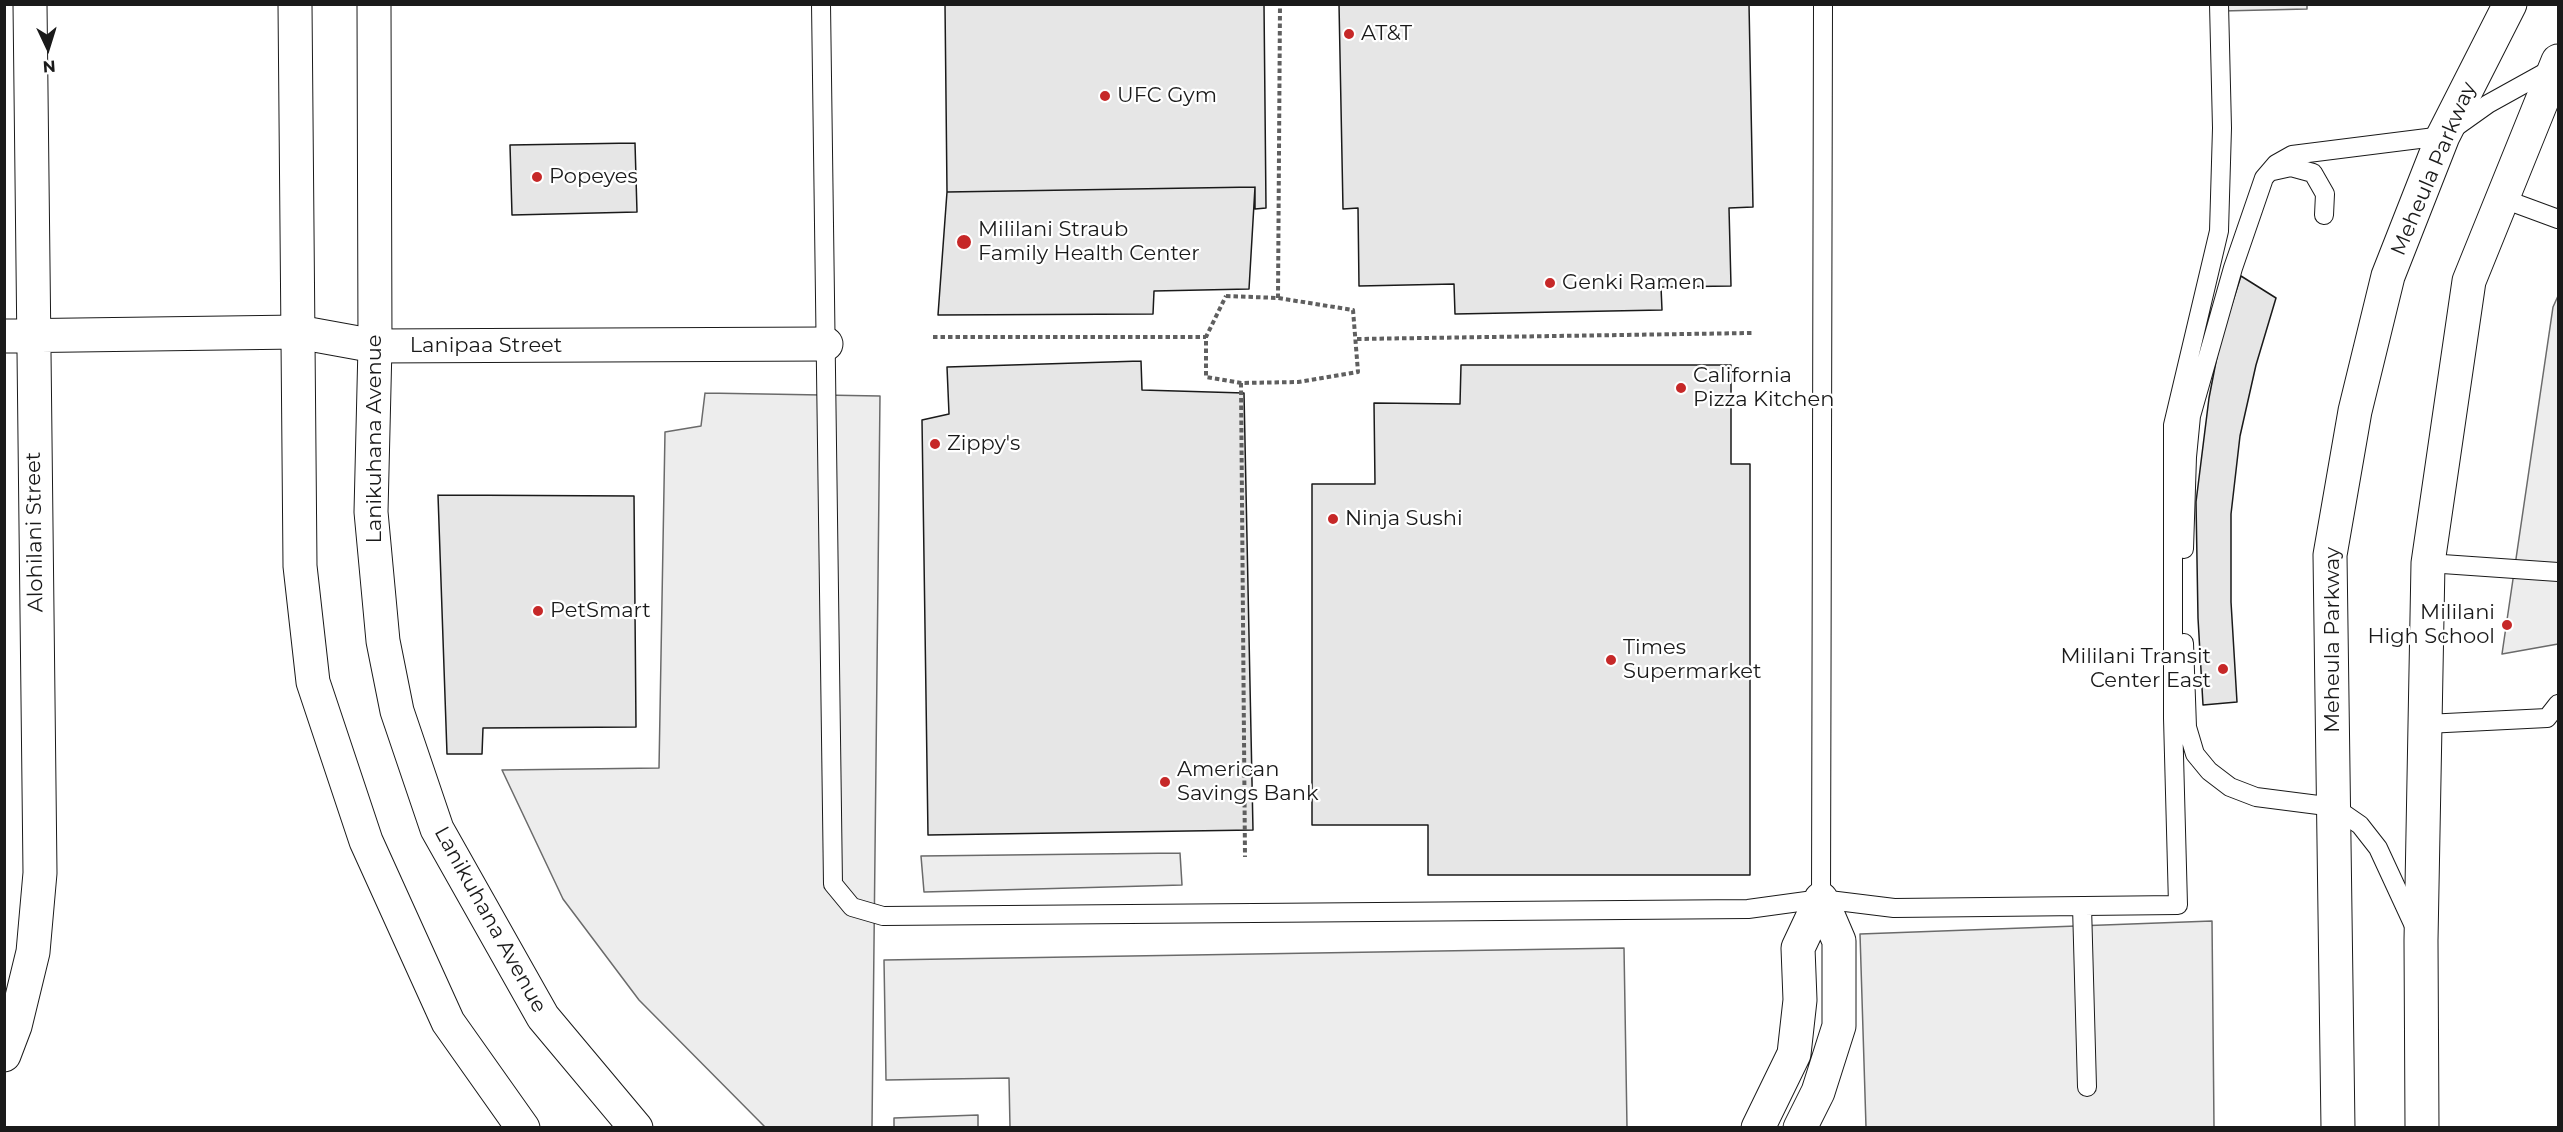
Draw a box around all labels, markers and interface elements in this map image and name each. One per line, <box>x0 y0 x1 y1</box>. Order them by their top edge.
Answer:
north arrow <box>18 18 78 78</box>
place label: AT&T <box>1361 21 1412 47</box>
marker: AT&T <box>1342 27 1356 41</box>
text: N <box>42 57 56 76</box>
street label: Meheula Parkway <box>2386 78 2482 260</box>
place label: UFC Gym <box>1117 83 1217 109</box>
marker: UFC Gym <box>1098 89 1112 103</box>
place label: Popeyes <box>549 164 638 190</box>
marker: Popeyes <box>530 170 544 184</box>
place label: Mililani Straub Family Health Center <box>978 217 1200 267</box>
marker: Mililani Straub Family Health Center <box>955 233 973 251</box>
place label: Genki Ramen <box>1562 270 1705 296</box>
marker: Genki Ramen <box>1543 276 1557 290</box>
street label: Lanipaa Street <box>410 333 562 359</box>
street label: Lanikuhana Avenue <box>362 335 388 543</box>
place label: California Pizza Kitchen <box>1693 363 1834 413</box>
marker: California Pizza Kitchen <box>1674 381 1688 395</box>
place label: Zippy's <box>947 431 1020 457</box>
marker: Zippy's <box>928 437 942 451</box>
street label: Alohilani Street <box>21 451 49 613</box>
place label: Ninja Sushi <box>1345 506 1463 532</box>
marker: Ninja Sushi <box>1326 512 1340 526</box>
street label: Meheula Parkway <box>2320 547 2346 733</box>
place label: PetSmart <box>550 598 651 624</box>
place label: Mililani High School <box>2367 600 2495 650</box>
marker: PetSmart <box>531 604 545 618</box>
marker: Mililani High School <box>2500 618 2514 632</box>
place label: Times Supermarket <box>1623 635 1761 685</box>
place label: Mililani Transit Center East <box>2060 644 2211 694</box>
marker: Times Supermarket <box>1604 653 1618 667</box>
marker: Mililani Transit Center East <box>2216 662 2230 676</box>
place label: American Savings Bank <box>1177 757 1318 807</box>
marker: American Savings Bank <box>1158 775 1172 789</box>
street label: Lanikuhana Avenue <box>428 822 552 1018</box>

